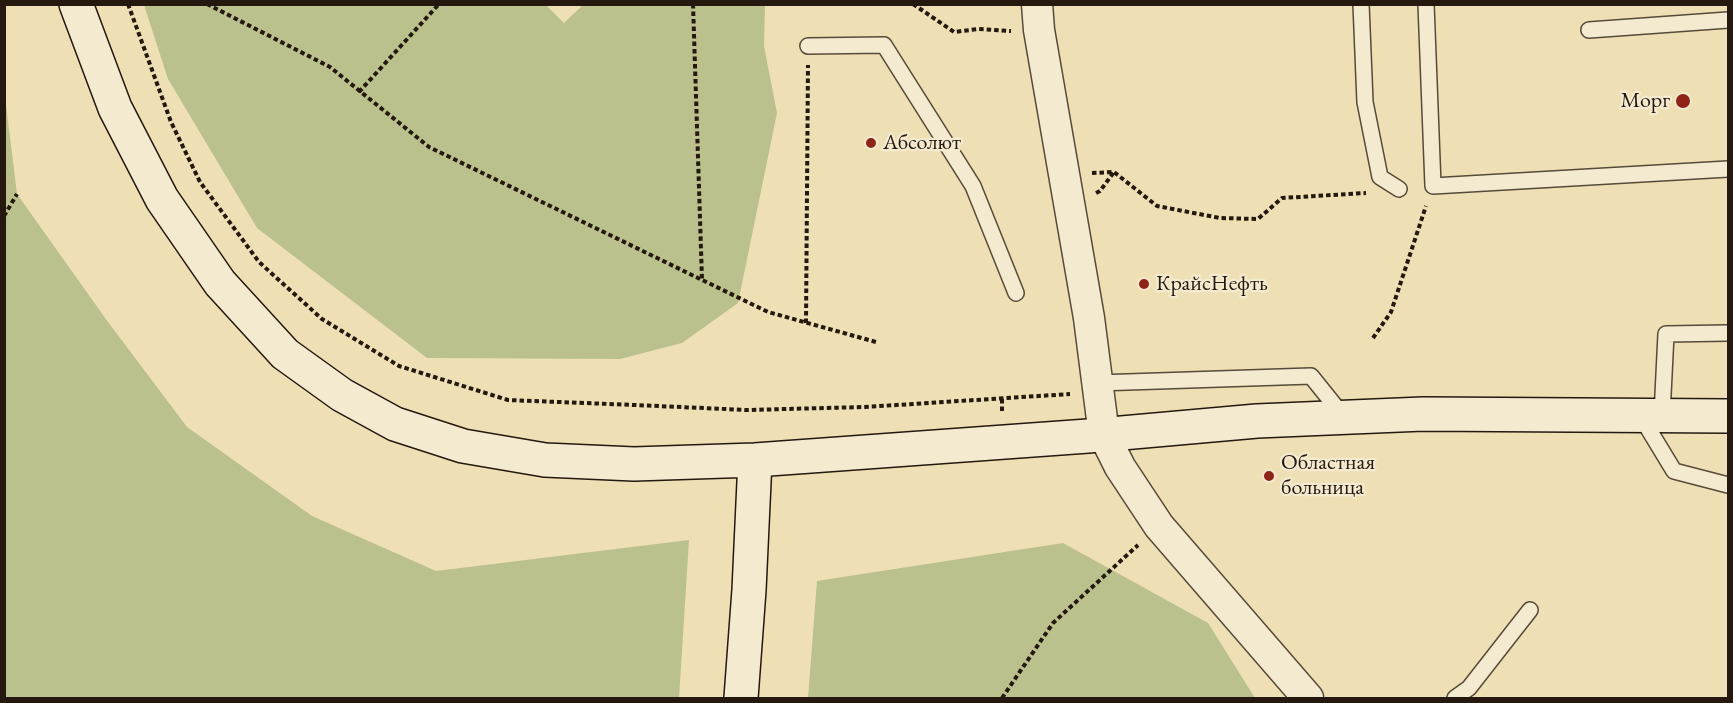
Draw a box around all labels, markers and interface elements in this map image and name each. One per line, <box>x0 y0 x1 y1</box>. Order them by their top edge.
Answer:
place label: Морг <box>1621 88 1670 114</box>
marker: Морг <box>1674 92 1692 110</box>
place label: Абсолют <box>883 130 961 156</box>
marker: Абсолют <box>864 136 878 150</box>
place label: КрайсНефть <box>1156 271 1268 297</box>
marker: КрайсНефть <box>1137 277 1151 291</box>
place label: Областная больница <box>1281 450 1375 502</box>
marker: Областная больница <box>1262 469 1276 483</box>

